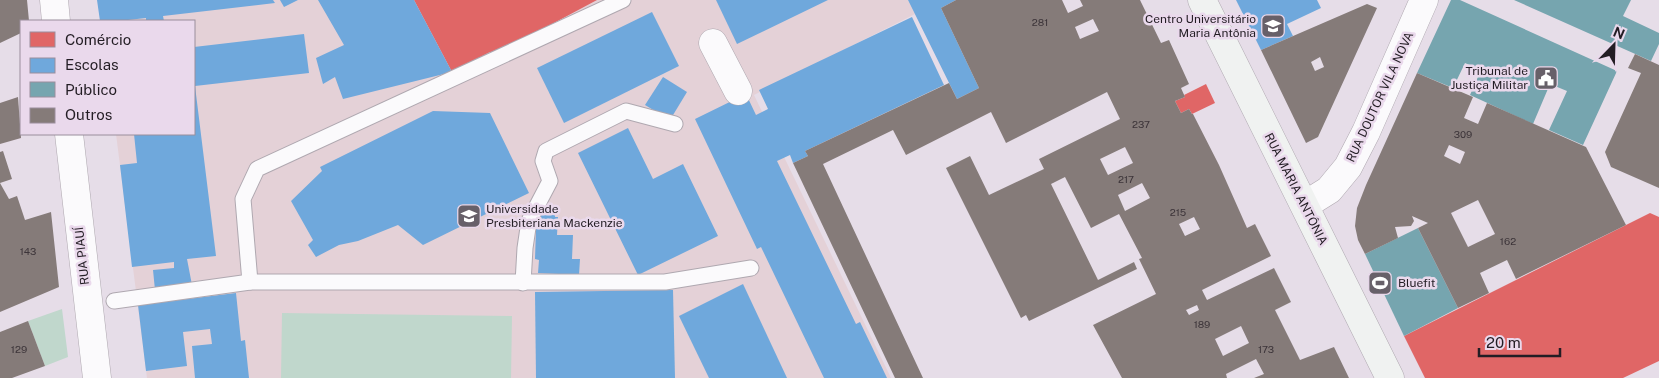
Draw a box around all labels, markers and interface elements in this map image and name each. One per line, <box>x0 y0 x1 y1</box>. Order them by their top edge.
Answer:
place label: Centro Universitário Maria Antônia <box>1145 12 1256 40</box>
school or university icon: Centro Universitário Maria Antônia <box>1260 13 1286 39</box>
house number: 281 <box>1032 16 1048 28</box>
legend <box>20 20 195 135</box>
north arrow <box>1589 20 1639 70</box>
text: N <box>1611 24 1627 43</box>
street label: RUA DOUTOR VILA NOVA <box>1344 29 1417 164</box>
text: Comércio <box>65 31 131 48</box>
text: Escolas <box>65 56 119 73</box>
place label: Tribunal de Justiça Militar <box>1451 64 1528 92</box>
public building icon: Tribunal de Justiça Militar <box>1533 65 1559 91</box>
text: Público <box>65 81 117 98</box>
text: Outros <box>65 106 112 123</box>
house number: 237 <box>1132 118 1150 130</box>
house number: 309 <box>1454 128 1472 140</box>
street label: RUA MARIA ANTÔNIA <box>1262 131 1331 248</box>
house number: 217 <box>1118 173 1134 185</box>
place label: Universidade Presbiteriana Mackenzie <box>486 202 623 230</box>
school or university icon: Universidade Presbiteriana Mackenzie <box>456 203 482 229</box>
house number: 215 <box>1170 206 1186 218</box>
street label: RUA PIAUÍ <box>72 226 92 286</box>
house number: 162 <box>1500 235 1516 247</box>
house number: 143 <box>20 245 36 257</box>
sports icon: Bluefit <box>1367 270 1393 296</box>
place label: Bluefit <box>1398 276 1436 290</box>
house number: 189 <box>1194 318 1210 330</box>
scale bar <box>1479 326 1560 358</box>
text: 20 m <box>1486 334 1521 351</box>
house number: 129 <box>11 343 27 355</box>
house number: 173 <box>1258 343 1274 355</box>

